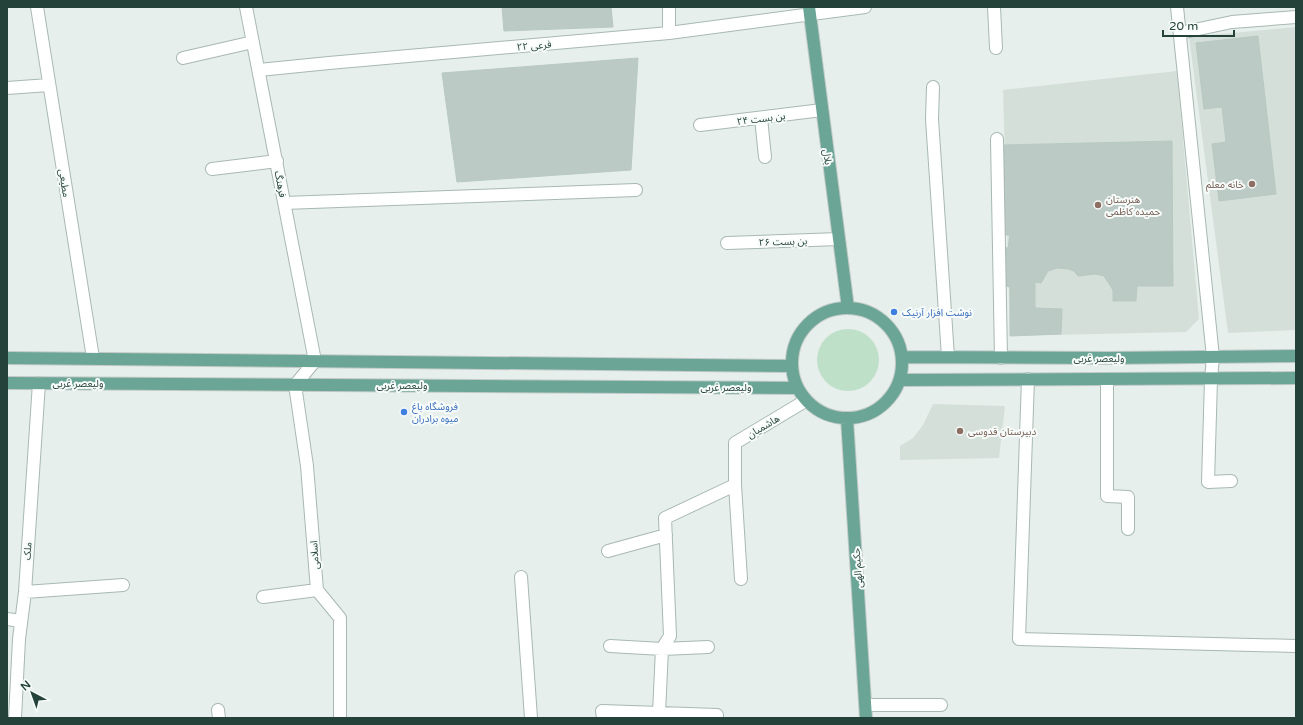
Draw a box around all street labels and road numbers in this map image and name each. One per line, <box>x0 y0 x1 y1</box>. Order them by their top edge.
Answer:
street label: فرعی ۲۲ <box>516 38 552 53</box>
street label: بن بست ۲۴ <box>736 110 786 128</box>
street label: بلال <box>820 149 834 166</box>
street label: مطیعی <box>56 168 72 198</box>
street label: فرهنگ <box>272 170 288 199</box>
street label: بن بست ۲۶ <box>758 235 808 249</box>
street label: ولیعصر غربی <box>1074 353 1124 365</box>
street label: ولیعصر غربی <box>53 378 103 390</box>
street label: ولیعصر غربی <box>377 380 427 392</box>
street label: ولیعصر غربی <box>701 382 751 394</box>
street label: هاشمیان <box>745 412 782 441</box>
street label: اسلامی <box>308 540 322 570</box>
street label: ملک <box>21 542 35 560</box>
street label: حکیم الهی <box>851 547 866 588</box>

